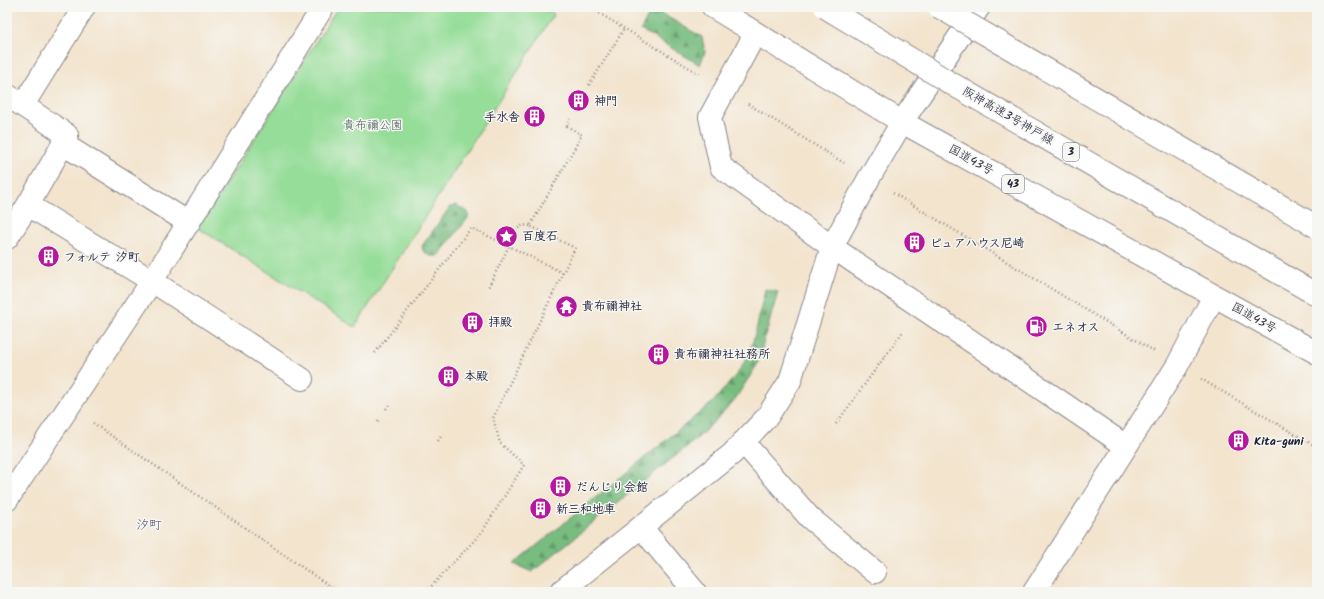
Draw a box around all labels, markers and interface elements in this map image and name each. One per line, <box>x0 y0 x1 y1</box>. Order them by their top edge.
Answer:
street label: 阪神高速3号神戸線 <box>959 82 1057 150</box>
building icon: 神門 <box>565 88 591 114</box>
place label: 神門 <box>594 92 618 111</box>
building icon: 手水舎 <box>522 104 548 130</box>
place label: 手水舎 <box>484 108 520 127</box>
park label: 貴布禰公園 <box>343 116 403 135</box>
street label: 国道43号 <box>945 140 997 180</box>
road number: 3 <box>1063 143 1079 161</box>
road number: 43 <box>1002 175 1024 193</box>
place icon: 百度石 <box>494 223 520 249</box>
place label: 百度石 <box>522 227 558 246</box>
building icon: ピュアハウス尼崎 <box>902 230 928 256</box>
place label: ピュアハウス尼崎 <box>930 234 1024 253</box>
building icon: フォルテ 汐町 <box>36 244 62 270</box>
place label: フォルテ 汐町 <box>64 248 140 267</box>
temple icon: 貴布禰神社 <box>554 293 580 319</box>
place label: 貴布禰神社 <box>582 297 642 316</box>
street label: 国道43号 <box>1228 298 1280 338</box>
building icon: 拝殿 <box>460 309 486 335</box>
place label: 拝殿 <box>488 313 512 332</box>
fuel station icon: エネオス <box>1024 314 1050 340</box>
place label: エネオス <box>1052 318 1099 337</box>
building icon: 貴布禰神社社務所 <box>645 341 671 367</box>
place label: 貴布禰神社社務所 <box>674 345 771 364</box>
building icon: 本殿 <box>436 363 462 389</box>
place label: 本殿 <box>464 367 488 386</box>
building icon: Kita-guni <box>1226 428 1252 454</box>
place label: Kita-guni <box>1254 432 1305 451</box>
building icon: だんじり会館 <box>548 474 574 500</box>
place label: だんじり会館 <box>576 478 648 497</box>
building icon: 新三和地車 <box>528 496 554 522</box>
place label: 新三和地車 <box>556 500 616 519</box>
district label: 汐町 <box>136 515 162 536</box>

